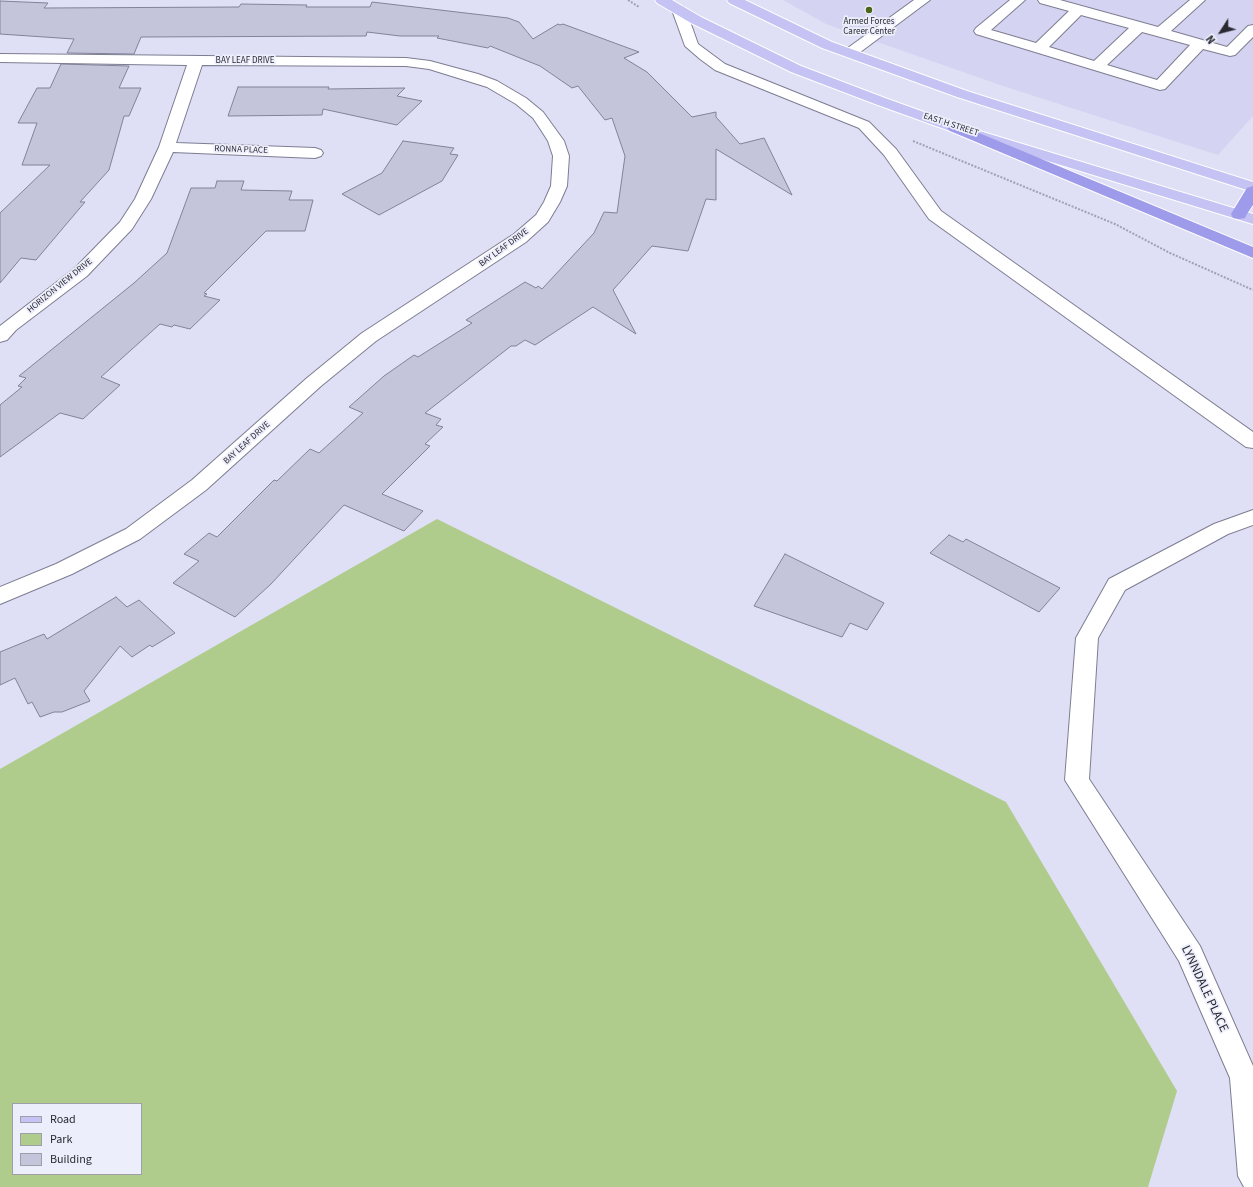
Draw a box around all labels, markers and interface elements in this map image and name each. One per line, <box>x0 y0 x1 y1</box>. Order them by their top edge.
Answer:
marker: Armed Forces Career Center <box>864 5 874 15</box>
north arrow <box>1201 12 1241 52</box>
place label: Armed Forces Career Center <box>843 17 895 38</box>
text: N <box>1203 32 1219 47</box>
street label: BAY LEAF DRIVE <box>216 56 274 66</box>
street label: EAST H STREET <box>922 111 980 139</box>
street label: RONNA PLACE <box>214 144 268 156</box>
street label: BAY LEAF DRIVE <box>477 226 531 270</box>
street label: HORIZON VIEW DRIVE <box>25 256 95 316</box>
street label: BAY LEAF DRIVE <box>222 419 272 467</box>
street label: LYNNDALE PLACE <box>1177 943 1231 1035</box>
legend <box>12 1103 142 1175</box>
text: Road <box>50 1111 76 1128</box>
text: Park <box>50 1131 72 1148</box>
text: Building <box>50 1151 92 1168</box>

